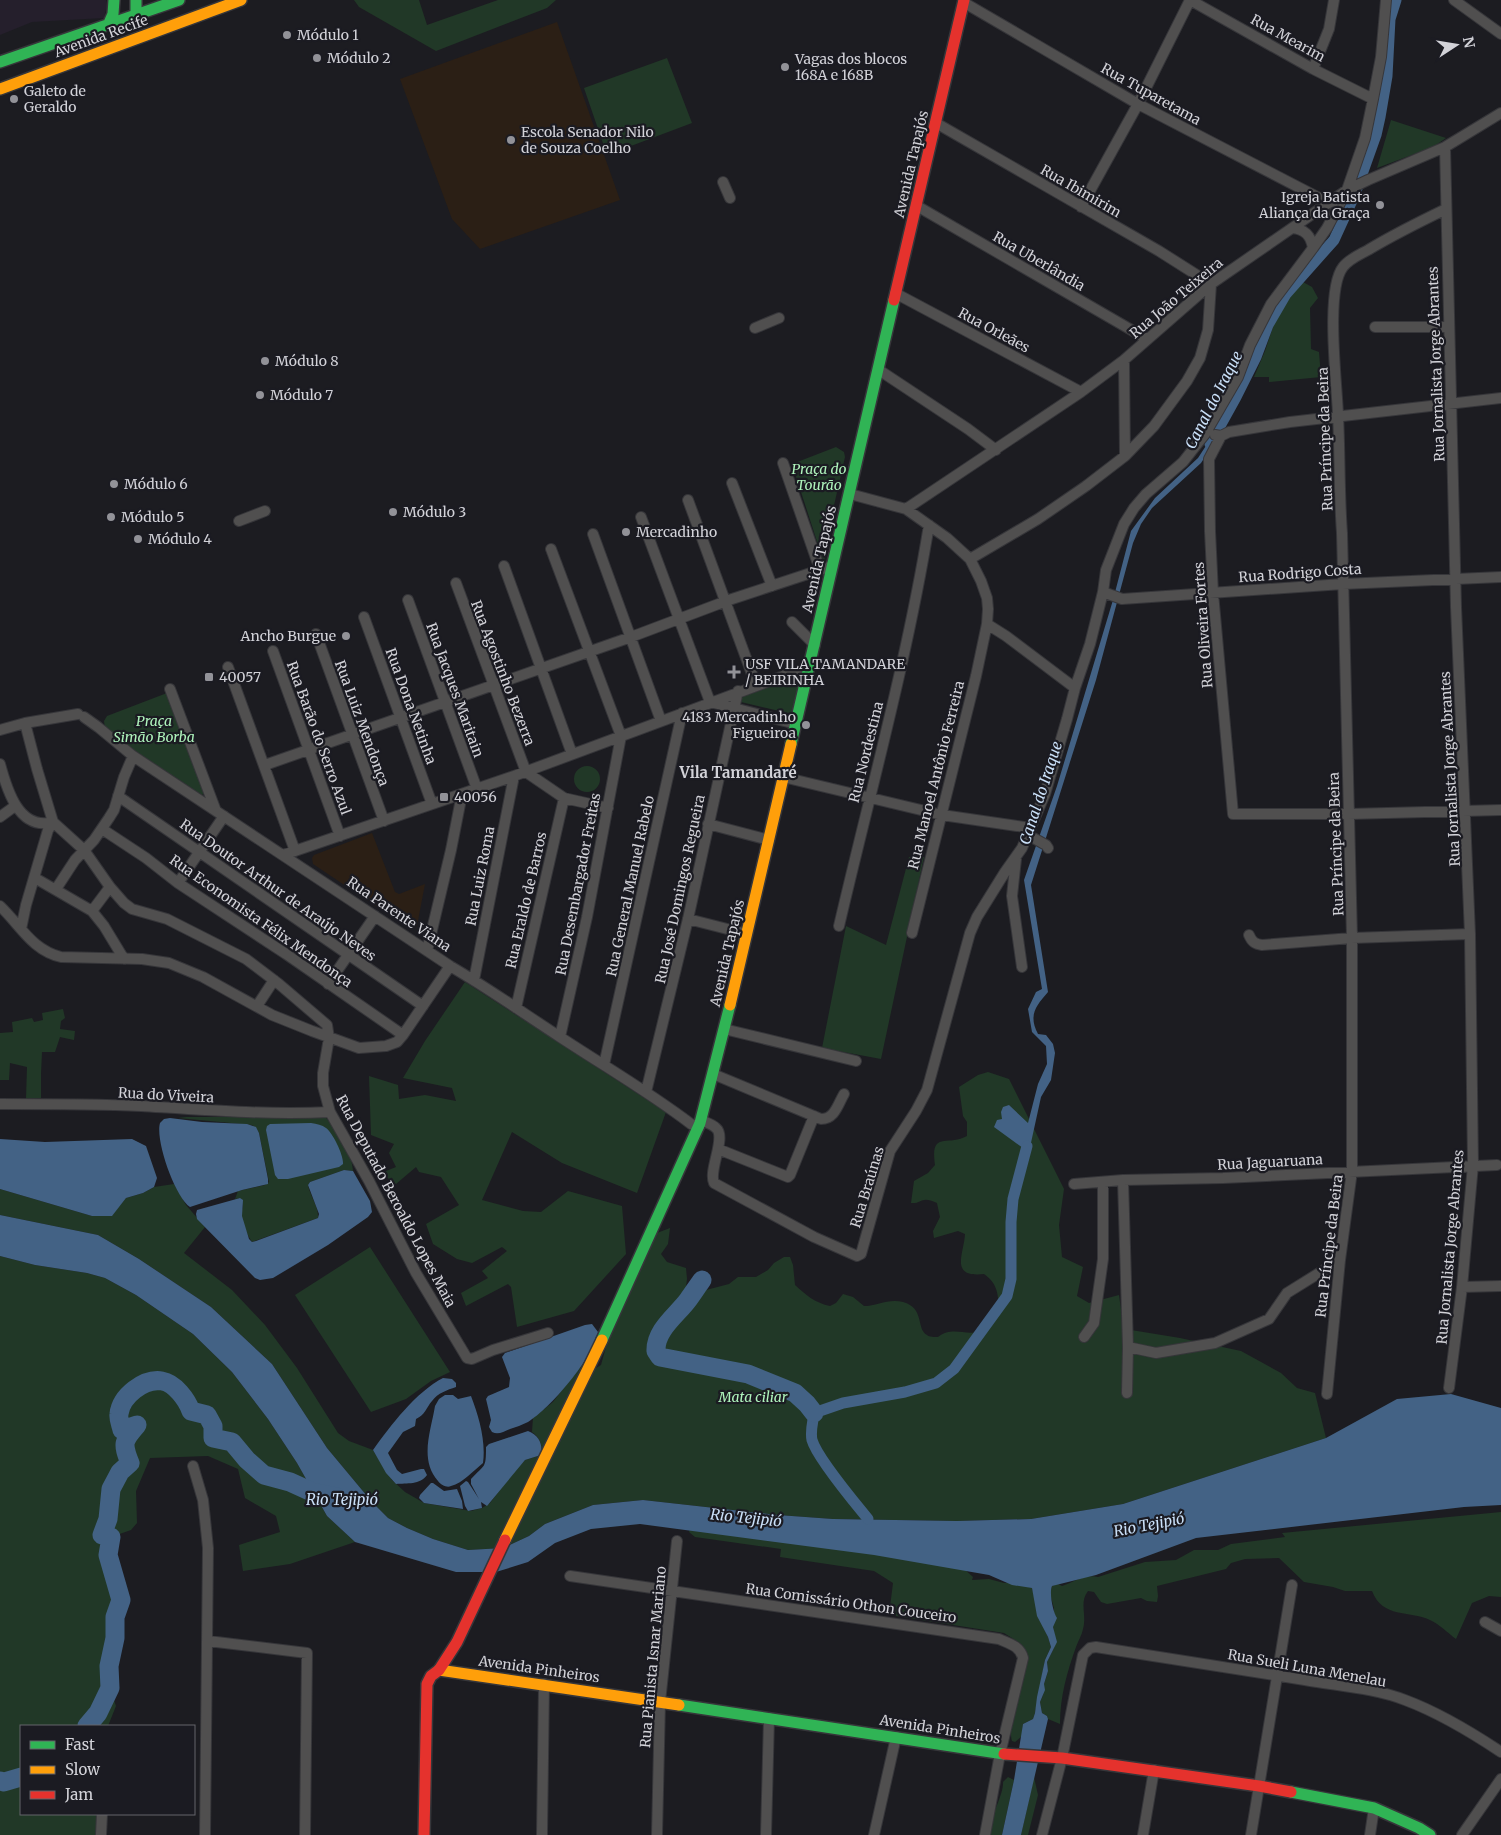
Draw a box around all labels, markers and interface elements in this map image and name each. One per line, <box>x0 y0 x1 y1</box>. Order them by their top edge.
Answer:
street label: Rua Mearim <box>1248 10 1328 66</box>
street label: Avenida Recife <box>51 11 150 62</box>
north arrow <box>1431 20 1481 70</box>
place label: Módulo 1 <box>297 26 359 44</box>
marker: Módulo 1 <box>281 29 293 41</box>
text: N <box>1459 35 1479 50</box>
place label: Módulo 2 <box>327 49 391 67</box>
place label: Vagas dos blocos 168A e 168B <box>794 50 907 84</box>
marker: Módulo 2 <box>311 52 323 64</box>
street label: Rua Tuparetama <box>1098 59 1205 129</box>
marker: Vagas dos blocos 168A e 168B <box>779 61 791 73</box>
place label: Galeto de Geraldo <box>24 82 86 116</box>
marker: Galeto de Geraldo <box>8 93 20 105</box>
street label: Avenida Tapajós <box>890 109 932 220</box>
place label: Escola Senador Nilo de Souza Coelho <box>521 123 654 157</box>
marker: Escola Senador Nilo de Souza Coelho <box>505 134 517 146</box>
street label: Rua Ibimirim <box>1037 161 1125 221</box>
place label: Igreja Batista Aliança da Graça <box>1258 188 1370 222</box>
marker: Igreja Batista Aliança da Graça <box>1374 199 1386 211</box>
street label: Rua Uberlândia <box>990 227 1089 295</box>
street label: Rua João Teixeira <box>1126 253 1227 342</box>
street label: Rua Jornalista Jorge Abrantes <box>1424 266 1448 462</box>
street label: Rua Orleães <box>955 304 1033 356</box>
water label: Canal do Iraque <box>1181 347 1247 452</box>
place label: Módulo 8 <box>275 352 339 370</box>
marker: Módulo 8 <box>259 355 271 367</box>
street label: Rua Príncipe da Beira <box>1313 366 1337 511</box>
place label: Módulo 7 <box>270 386 333 404</box>
marker: Módulo 7 <box>254 389 266 401</box>
park label: Praça do Tourão <box>792 460 847 494</box>
place label: Módulo 6 <box>124 475 188 493</box>
marker: Módulo 6 <box>108 478 120 490</box>
place label: Módulo 3 <box>403 503 466 521</box>
street label: Avenida Tapajós <box>798 504 840 615</box>
marker: Módulo 3 <box>387 506 399 518</box>
place label: Módulo 5 <box>121 508 184 526</box>
marker: Módulo 5 <box>105 511 117 523</box>
place label: Mercadinho <box>636 523 717 541</box>
marker: Mercadinho <box>620 526 632 538</box>
place label: Módulo 4 <box>148 530 212 548</box>
marker: Módulo 4 <box>132 533 144 545</box>
street label: Rua Rodrigo Costa <box>1238 560 1363 586</box>
street label: Rua Oliveira Fortes <box>1190 561 1216 689</box>
street label: Rua Agostinho Bezerra <box>467 598 539 749</box>
street label: Rua Jacques Maritain <box>422 620 488 760</box>
place label: Ancho Burgue <box>240 627 336 645</box>
marker: Ancho Burgue <box>340 630 352 642</box>
street label: Rua Dona Netinha <box>382 645 441 767</box>
place label: USF VILA TAMANDARE / BEIRINHA <box>745 655 905 689</box>
street label: Rua Luiz Mendonça <box>331 658 393 789</box>
street label: Rua Barão do Serro Azul <box>283 659 355 818</box>
marker: USF VILA TAMANDARE / BEIRINHA <box>727 665 741 679</box>
place label: 40057 <box>219 668 261 686</box>
marker: 40057 <box>203 671 215 683</box>
street label: Rua Jornalista Jorge Abrantes <box>1436 671 1464 867</box>
street label: Rua Manoel Antônio Ferreira <box>904 678 968 871</box>
street label: Rua Nordestina <box>845 699 887 804</box>
place label: 4183 Mercadinho Figueiroa <box>682 708 796 742</box>
park label: Praça Simão Borba <box>113 712 195 746</box>
marker: 4183 Mercadinho Figueiroa <box>800 719 812 731</box>
water label: Canal do Iraque <box>1015 738 1066 847</box>
district label: Vila Tamandaré <box>678 763 797 782</box>
street label: Rua Príncipe da Beira <box>1324 771 1348 916</box>
place label: 40056 <box>454 788 497 806</box>
marker: 40056 <box>438 791 450 803</box>
street label: Rua Desembargador Freitas <box>551 791 605 977</box>
street label: Rua José Domingos Regueira <box>651 792 709 985</box>
street label: Rua General Manuel Rabelo <box>602 794 658 978</box>
street label: Rua Doutor Arthur de Araújo Neves <box>176 815 380 965</box>
street label: Rua Luiz Roma <box>462 824 499 927</box>
street label: Rua Eraldo de Barros <box>502 830 551 970</box>
street label: Rua Economista Félix Mendonça <box>166 851 356 991</box>
street label: Rua Parente Viana <box>344 873 455 956</box>
street label: Avenida Tapajós <box>706 898 748 1009</box>
street label: Rua do Viveira <box>118 1083 215 1107</box>
street label: Rua Deputado Beroaldo Lopes Maia <box>332 1092 460 1311</box>
street label: Rua Braúnas <box>846 1144 888 1230</box>
street label: Rua Jornalista Jorge Abrantes <box>1433 1149 1467 1345</box>
street label: Rua Jaguaruana <box>1217 1150 1324 1174</box>
street label: Rua Príncipe da Beira <box>1311 1173 1347 1318</box>
park label: Mata ciliar <box>718 1388 788 1406</box>
water label: Rio Tejipió <box>306 1490 378 1509</box>
water label: Rio Tejipió <box>709 1504 783 1531</box>
water label: Rio Tejipió <box>1112 1508 1186 1541</box>
street label: Rua Pianista Isnar Mariano <box>636 1565 670 1749</box>
street label: Rua Comissário Othon Couceiro <box>744 1579 958 1627</box>
street label: Rua Sueli Luna Menelau <box>1226 1645 1388 1691</box>
street label: Avenida Pinheiros <box>476 1651 601 1686</box>
street label: Avenida Pinheiros <box>877 1710 1002 1747</box>
legend <box>20 1725 195 1815</box>
text: Fast <box>65 1735 95 1754</box>
text: Slow <box>65 1760 100 1779</box>
text: Jam <box>64 1785 93 1804</box>

